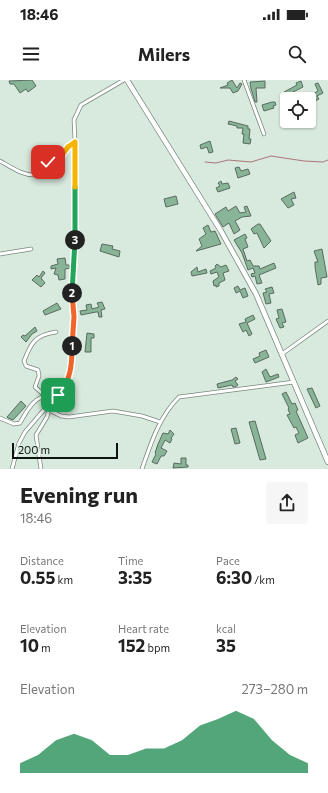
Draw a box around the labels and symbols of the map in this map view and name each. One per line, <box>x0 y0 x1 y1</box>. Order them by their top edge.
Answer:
pin <box>31 145 65 179</box>
pin: 3 <box>65 230 85 250</box>
pin: 2 <box>62 283 82 303</box>
pin: 1 <box>62 336 82 356</box>
pin <box>41 378 75 412</box>
scale bar <box>12 441 118 460</box>

